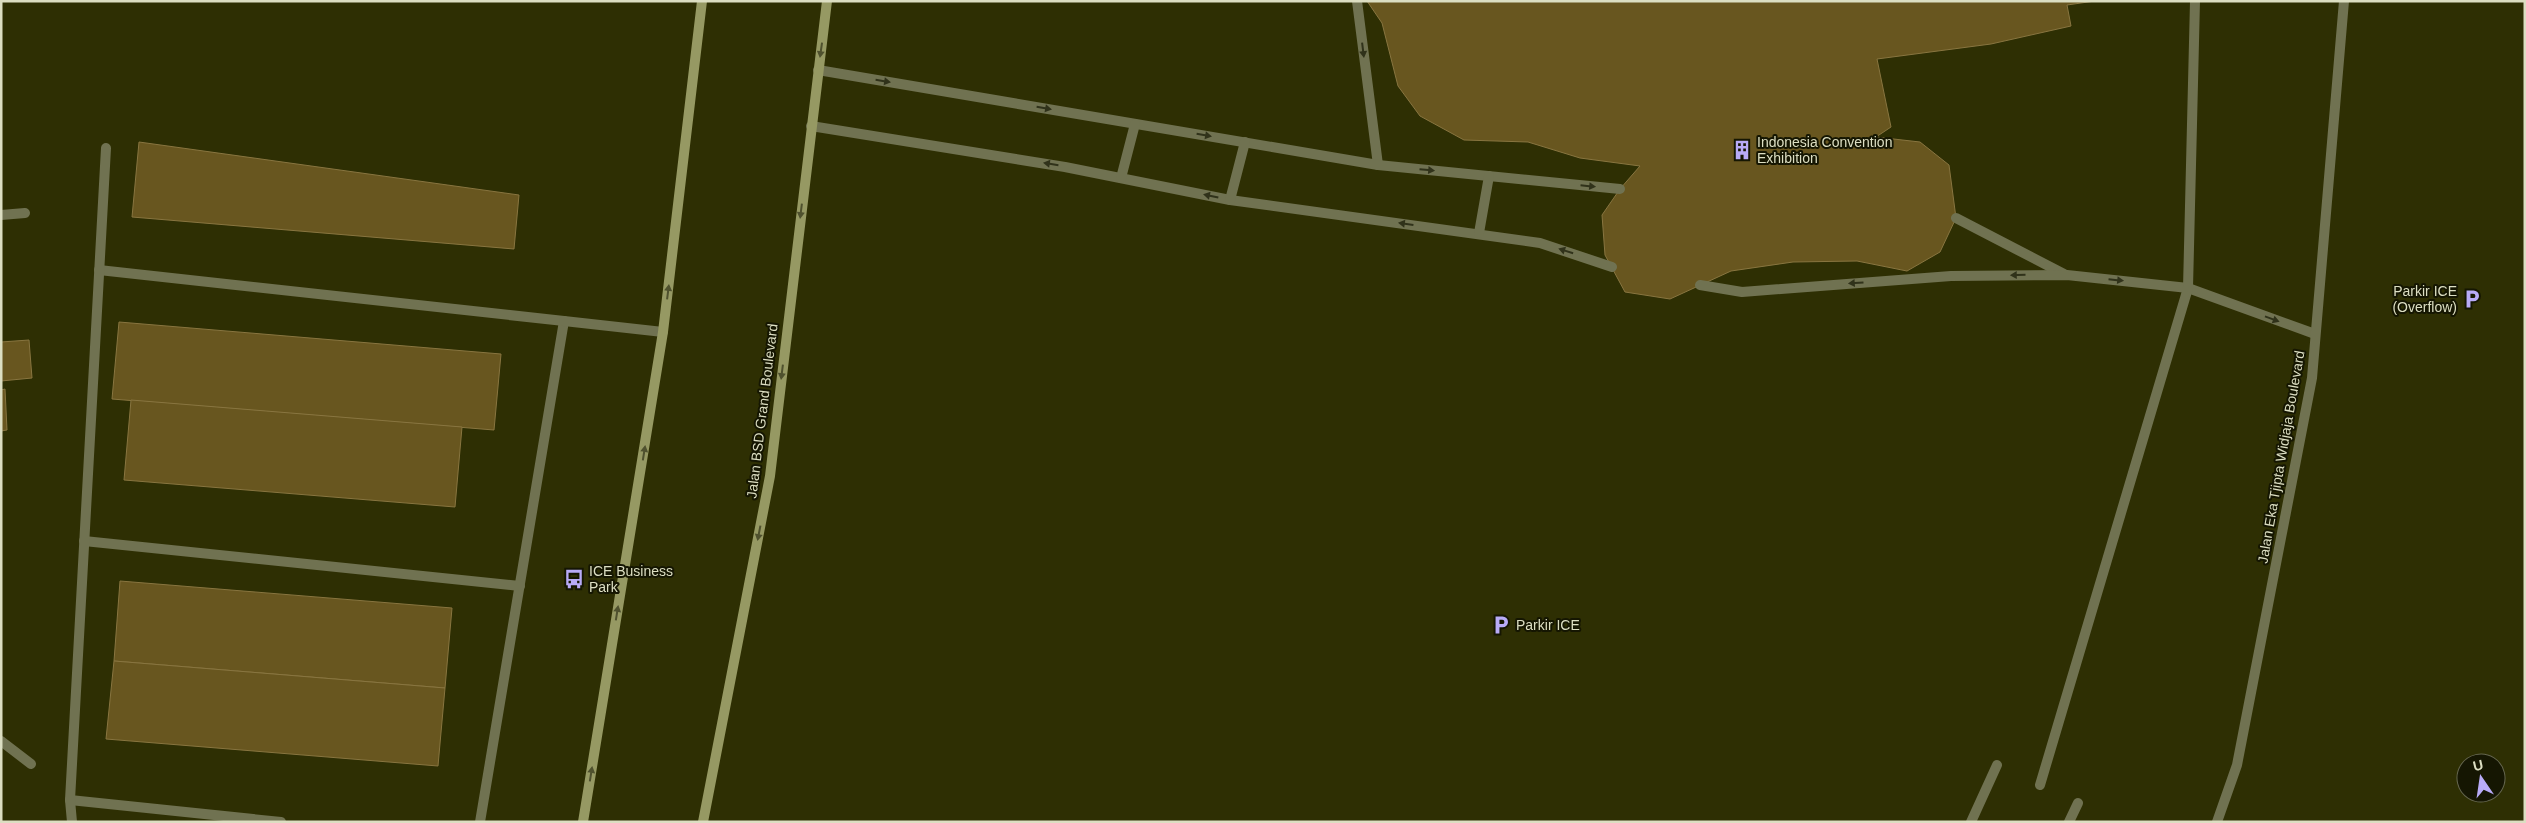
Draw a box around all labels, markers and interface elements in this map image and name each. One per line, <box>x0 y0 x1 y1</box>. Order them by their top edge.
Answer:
one-way arrow <box>817 42 825 58</box>
one-way arrow <box>1359 42 1367 58</box>
one-way arrow <box>876 77 892 85</box>
one-way arrow <box>1036 105 1052 113</box>
one-way arrow <box>1196 132 1212 140</box>
place label: Indonesia Convention Exhibition <box>1757 134 1892 166</box>
building icon: Indonesia Convention Exhibition <box>1731 139 1753 161</box>
one-way arrow <box>1043 160 1059 168</box>
one-way arrow <box>1419 166 1435 174</box>
one-way arrow <box>1581 182 1597 190</box>
one-way arrow <box>1202 192 1218 200</box>
one-way arrow <box>797 203 805 219</box>
one-way arrow <box>1398 219 1414 227</box>
one-way arrow <box>1558 247 1573 255</box>
one-way arrow <box>2010 271 2026 279</box>
one-way arrow <box>2108 276 2124 284</box>
one-way arrow <box>1848 280 1864 288</box>
place label: Parkir ICE (Overflow) <box>2392 283 2457 315</box>
one-way arrow <box>664 284 672 300</box>
parking icon: Parkir ICE (Overflow) <box>2461 288 2483 310</box>
one-way arrow <box>2265 316 2280 323</box>
street label: Jalan BSD Grand Boulevard <box>743 323 781 499</box>
street label: Jalan Eka Tjipta Widjaja Boulevard <box>2254 349 2308 565</box>
one-way arrow <box>778 365 786 381</box>
one-way arrow <box>640 445 648 461</box>
one-way arrow <box>754 525 762 541</box>
place label: ICE Business Park <box>589 563 673 595</box>
bus stop icon: ICE Business Park <box>563 568 585 590</box>
one-way arrow <box>614 605 622 621</box>
parking icon: Parkir ICE <box>1490 614 1512 636</box>
place label: Parkir ICE <box>1516 617 1580 633</box>
north arrow <box>2456 753 2506 803</box>
text: U <box>2471 756 2485 774</box>
one-way arrow <box>588 765 596 781</box>

